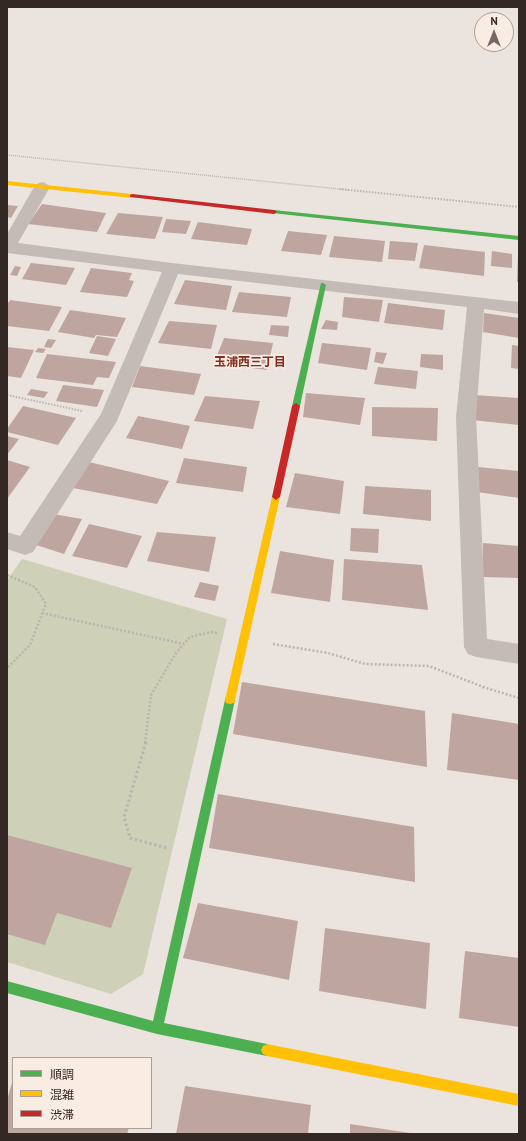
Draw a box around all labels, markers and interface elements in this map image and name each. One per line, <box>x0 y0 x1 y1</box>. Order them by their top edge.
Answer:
north arrow <box>474 12 514 52</box>
text: N <box>490 14 498 28</box>
district label: 玉浦西三丁目 <box>214 356 286 370</box>
legend <box>12 1057 152 1129</box>
text: 順調 <box>50 1067 74 1082</box>
text: 混雑 <box>50 1087 74 1102</box>
text: 渋滞 <box>50 1107 74 1122</box>

